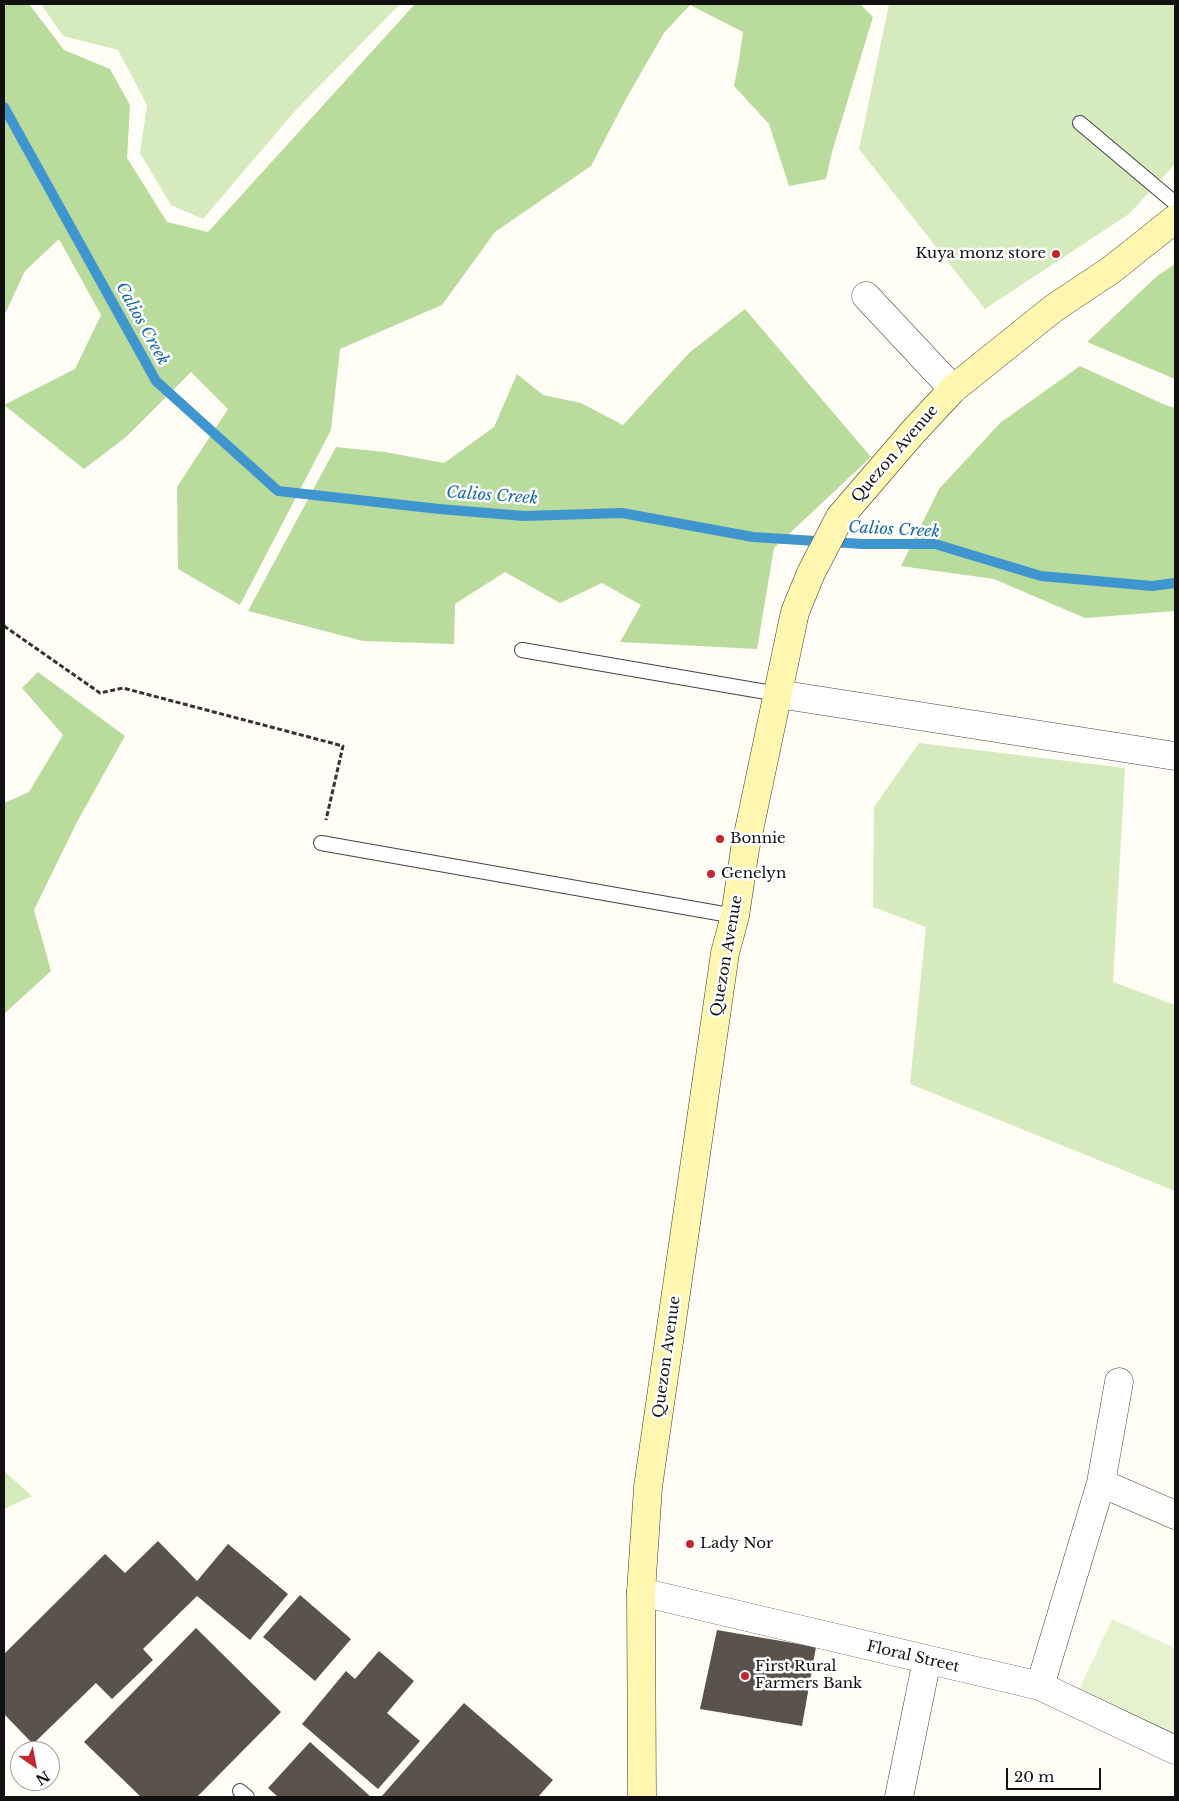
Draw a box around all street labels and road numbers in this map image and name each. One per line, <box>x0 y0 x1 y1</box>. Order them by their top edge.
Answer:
street label: Quezon Avenue <box>848 402 942 506</box>
street label: Quezon Avenue <box>707 894 747 1018</box>
street label: Quezon Avenue <box>650 1295 684 1419</box>
street label: Floral Street <box>865 1638 961 1676</box>

